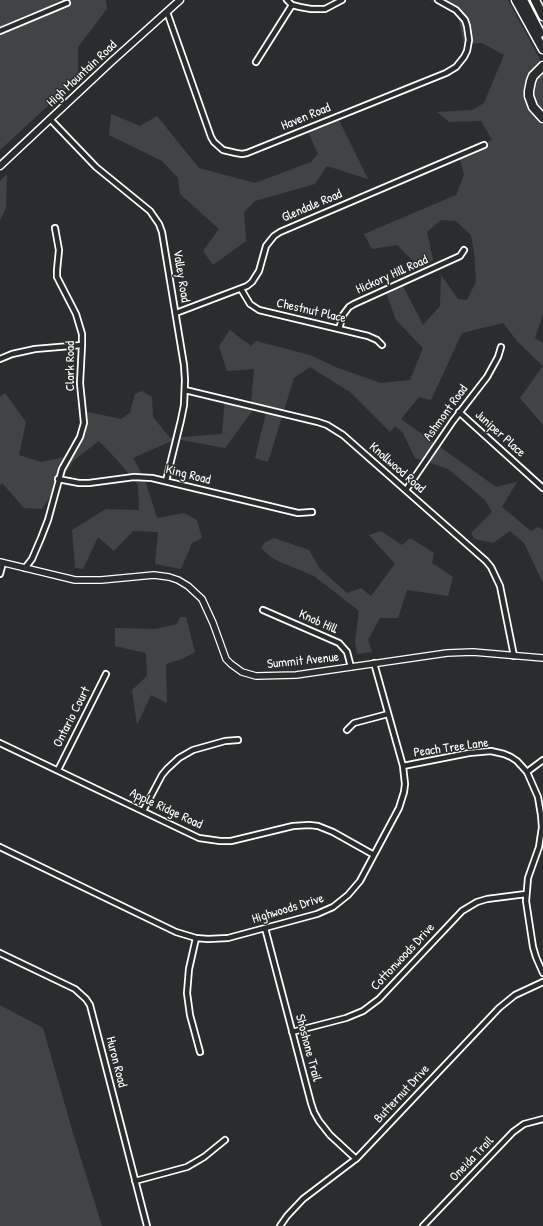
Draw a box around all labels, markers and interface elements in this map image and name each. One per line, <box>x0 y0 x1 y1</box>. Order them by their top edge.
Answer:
street label: High Mountain Road <box>44 38 120 110</box>
street label: Haven Road <box>279 100 333 134</box>
street label: Glendale Road <box>280 186 344 226</box>
street label: Valley Road <box>169 249 193 303</box>
street label: Hickory Hill Road <box>354 252 430 298</box>
street label: Chestnut Place <box>275 295 347 327</box>
street label: Clark Road <box>63 341 79 391</box>
street label: Ashmont Road <box>420 382 472 444</box>
street label: Juniper Place <box>472 407 528 461</box>
street label: Knollwood Road <box>366 439 428 497</box>
street label: King Road <box>164 462 212 488</box>
street label: Knob Hill <box>296 607 340 637</box>
street label: Summit Avenue <box>266 649 340 673</box>
street label: Ontario Court <box>50 684 94 750</box>
street label: Peach Tree Lane <box>413 735 489 761</box>
street label: Apple Ridge Road <box>127 785 205 833</box>
street label: Highwoods Drive <box>250 891 326 927</box>
street label: Cottonwoods Drive <box>368 920 438 994</box>
street label: Shoshone Trail <box>292 1013 324 1083</box>
street label: Huron Road <box>102 1035 130 1089</box>
street label: Butternut Drive <box>371 1062 433 1126</box>
street label: Oneida Trail <box>447 1133 497 1185</box>

